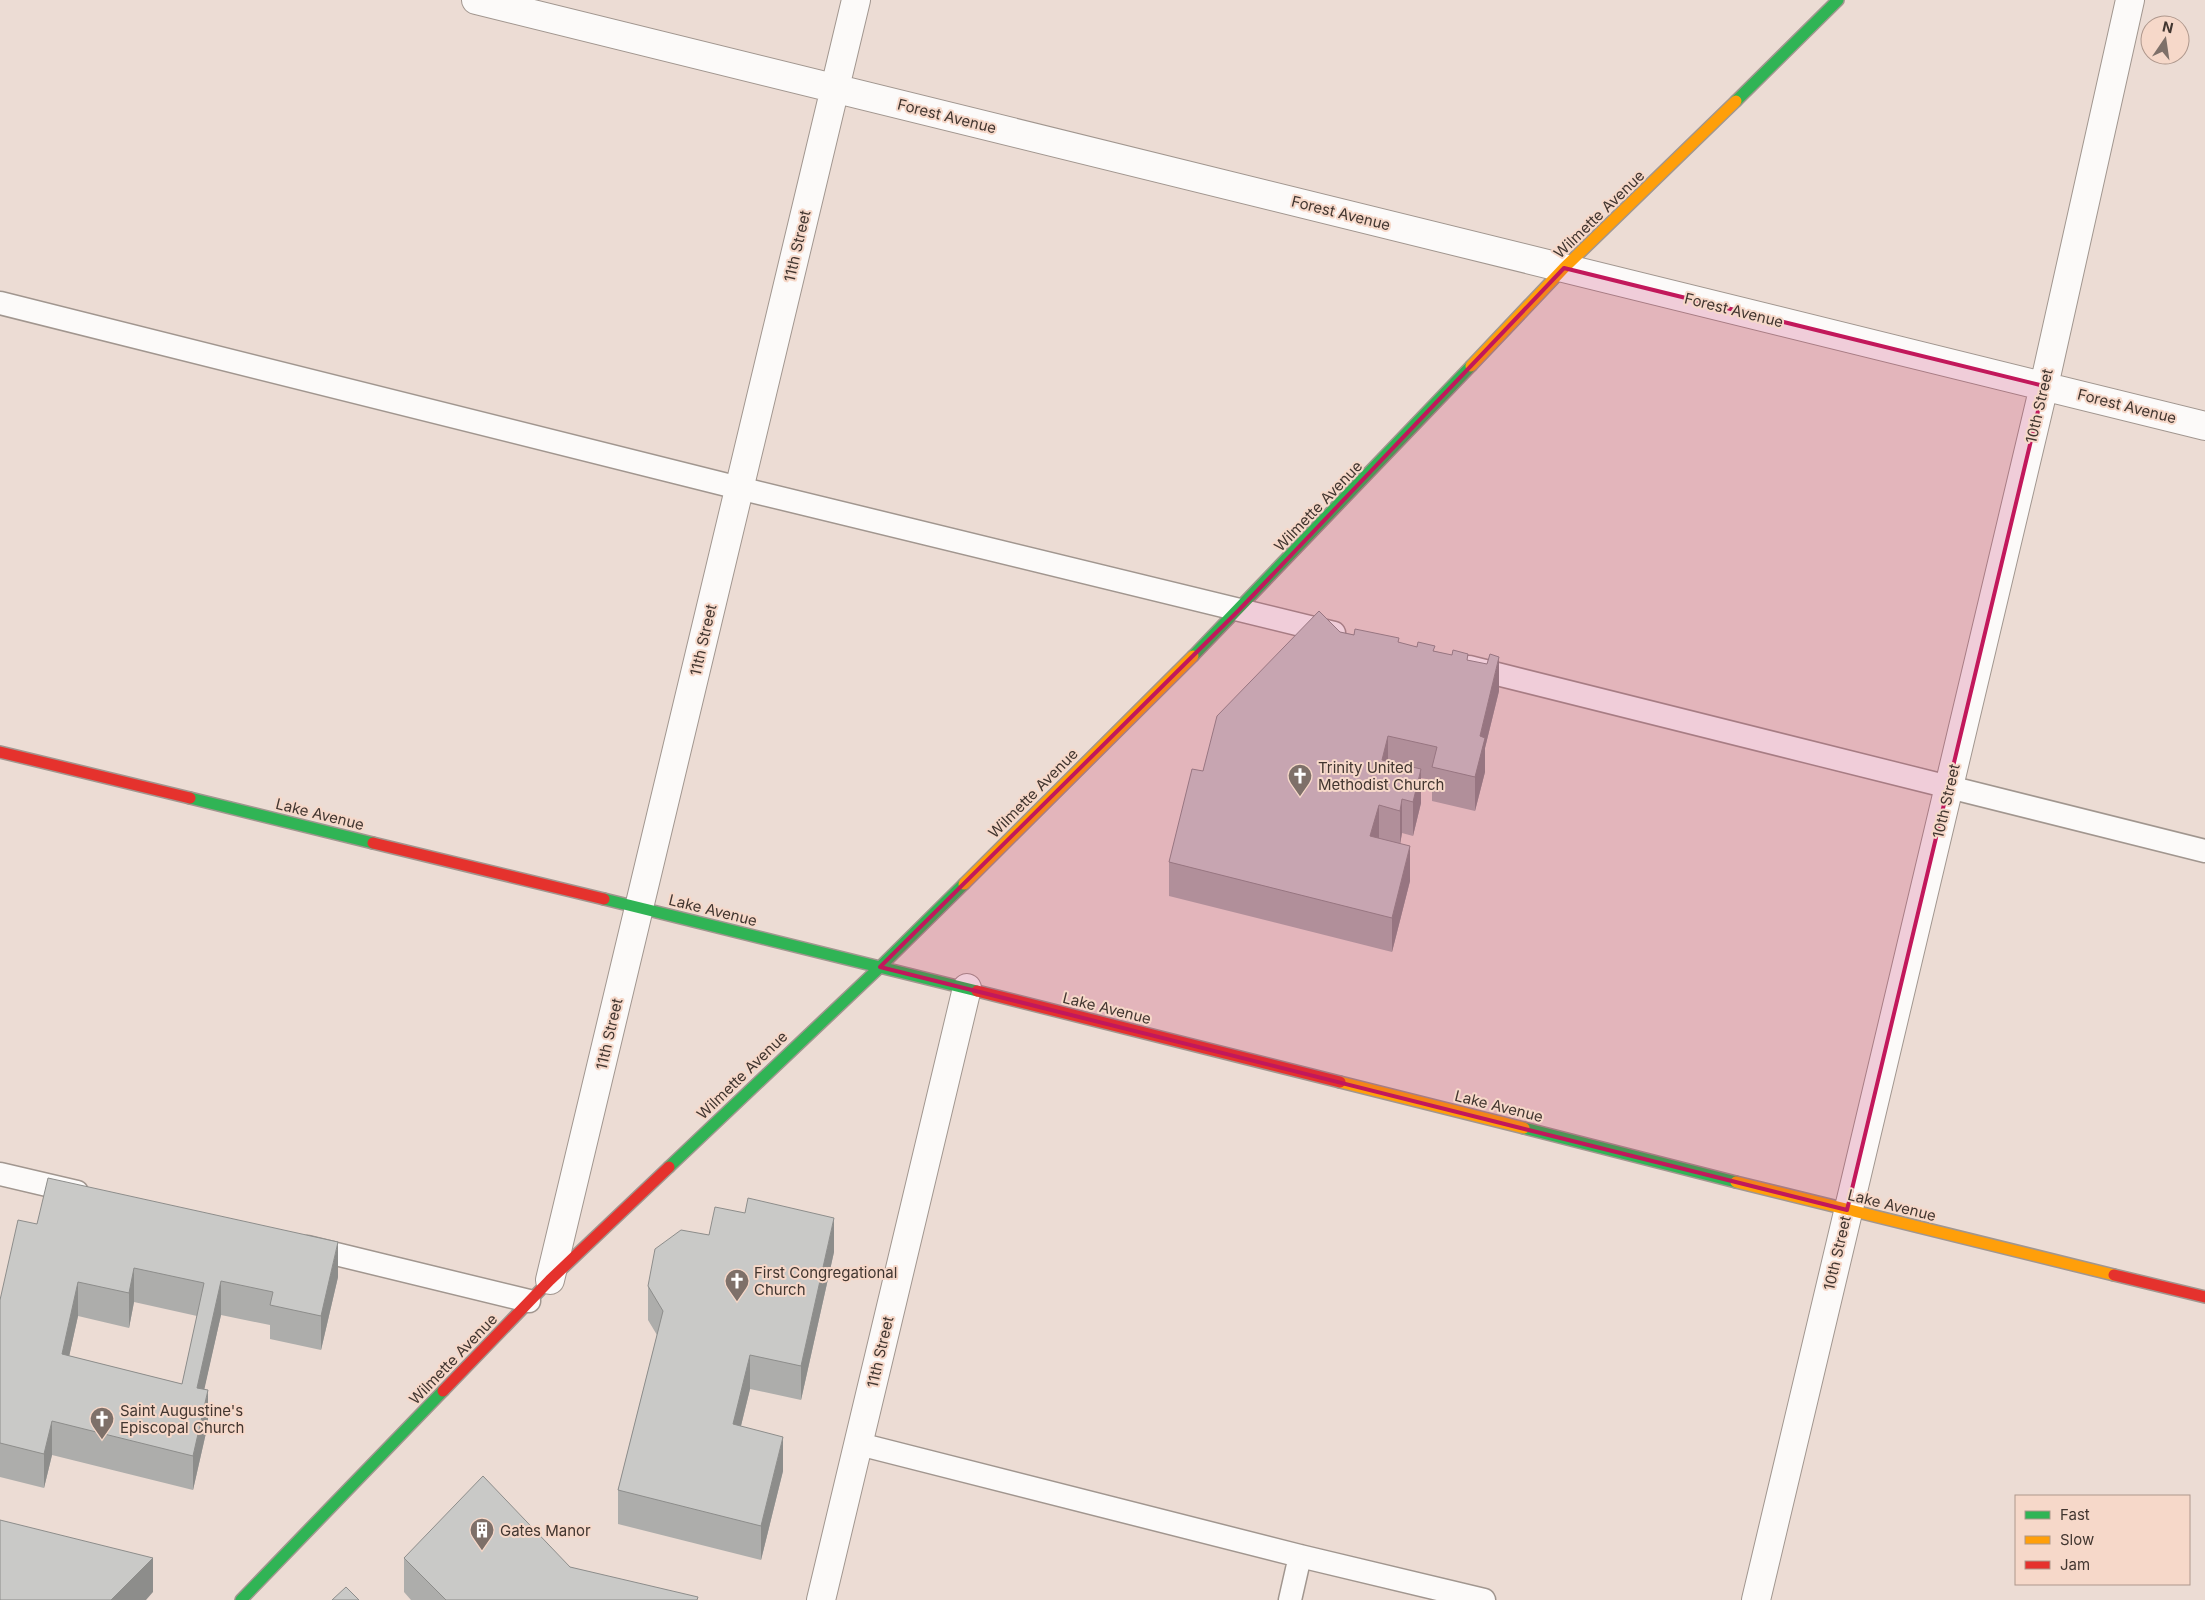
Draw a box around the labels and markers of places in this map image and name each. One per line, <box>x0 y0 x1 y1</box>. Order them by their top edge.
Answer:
place label: Trinity United Methodist Church <box>1318 758 1444 794</box>
church icon: Trinity United Methodist Church <box>1287 763 1313 797</box>
place label: First Congregational Church <box>754 1263 897 1299</box>
church icon: First Congregational Church <box>724 1268 750 1302</box>
place label: Saint Augustine's Episcopal Church <box>120 1401 244 1437</box>
church icon: Saint Augustine's Episcopal Church <box>89 1406 115 1440</box>
building icon: Gates Manor <box>469 1517 495 1551</box>
place label: Gates Manor <box>500 1521 591 1540</box>

